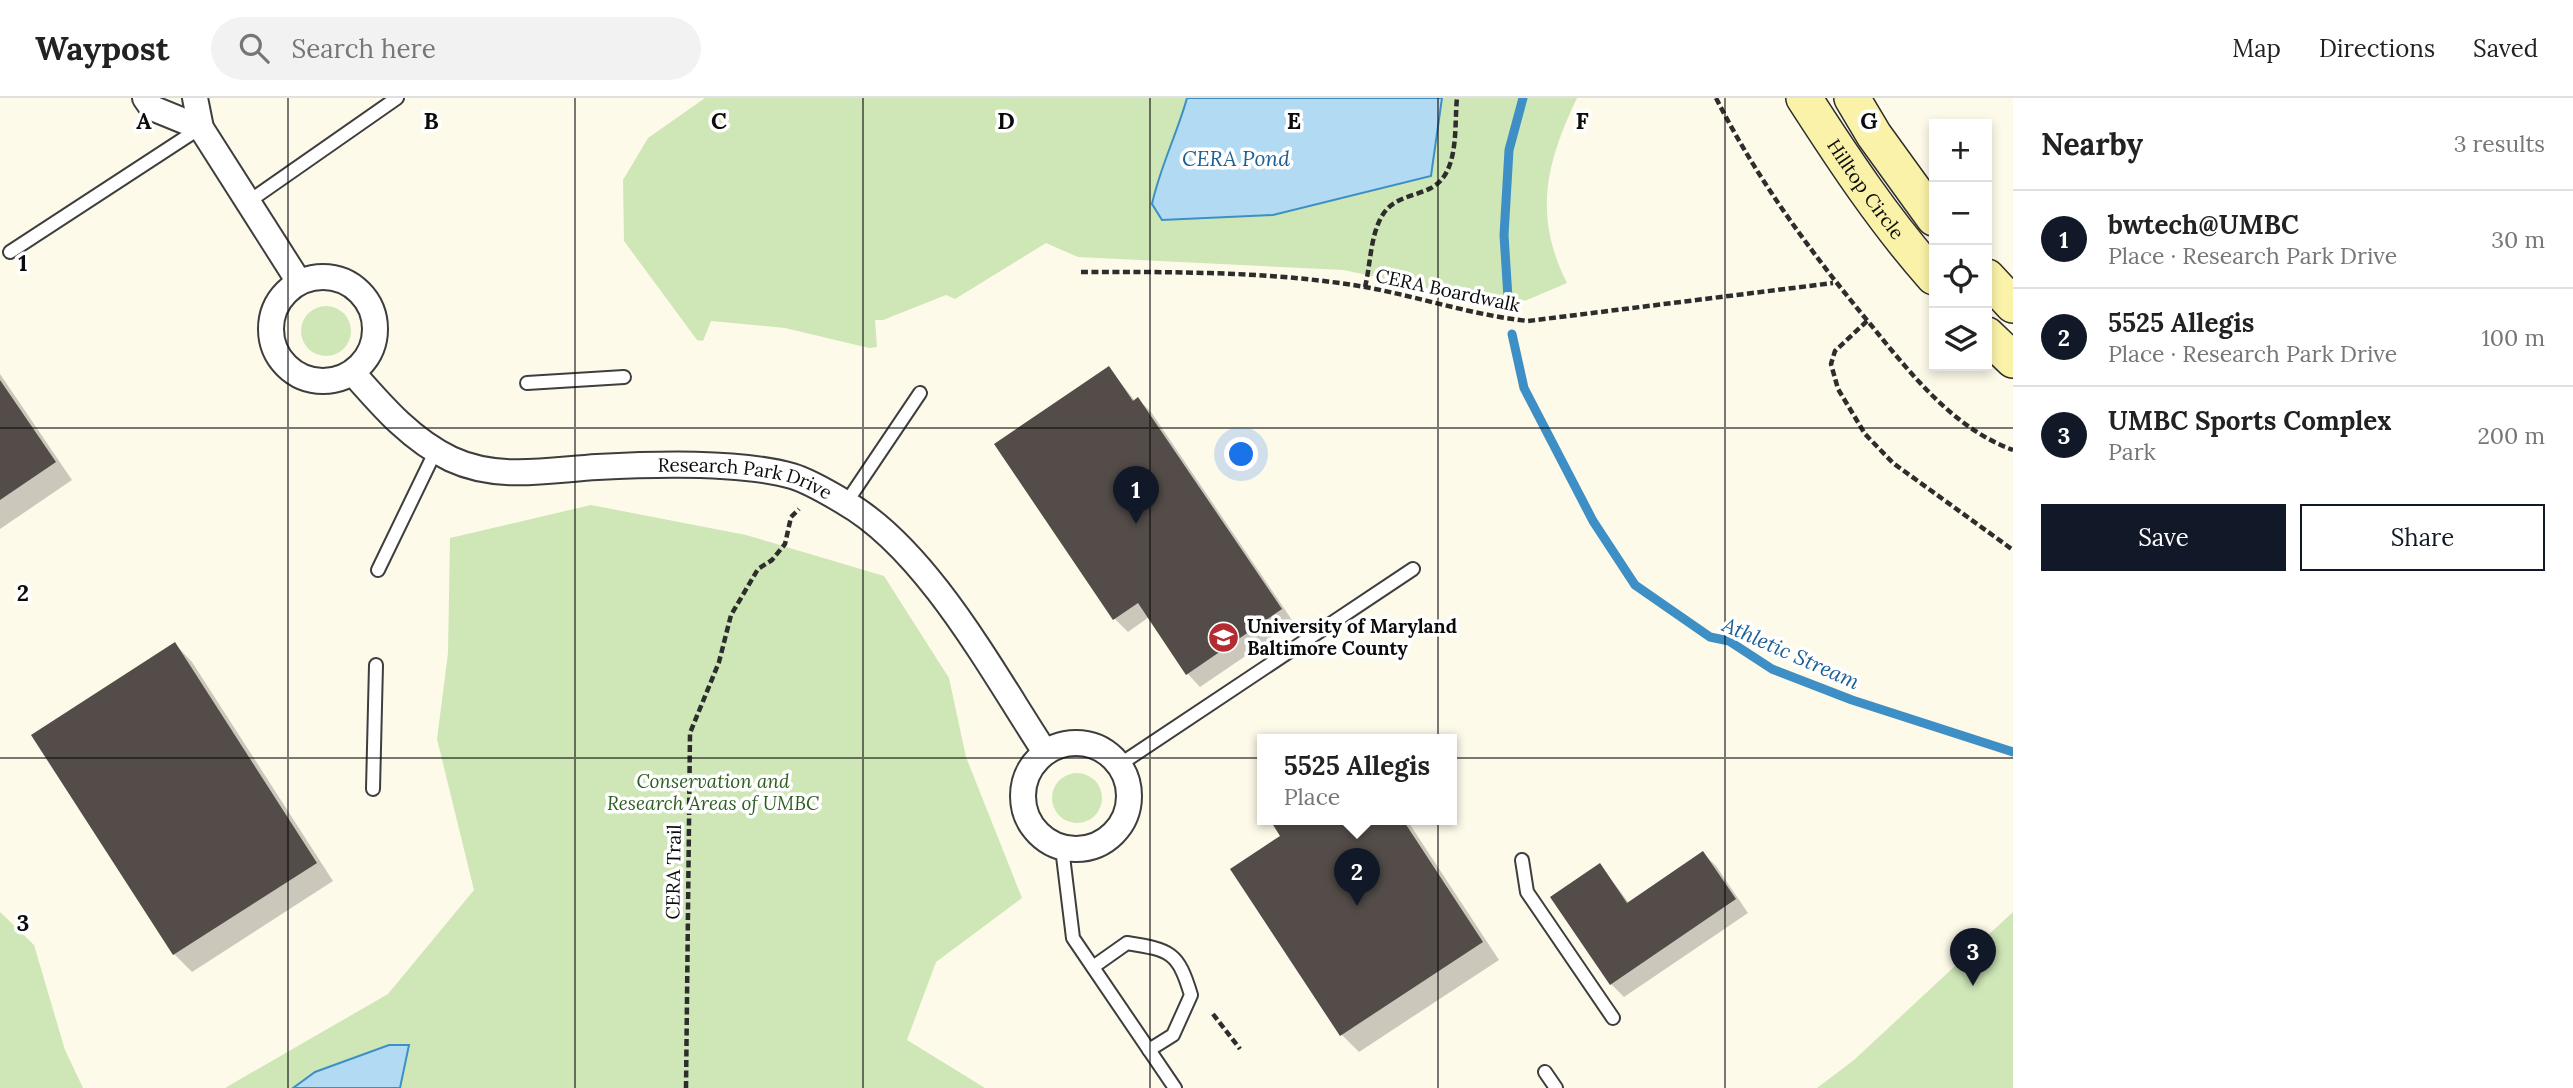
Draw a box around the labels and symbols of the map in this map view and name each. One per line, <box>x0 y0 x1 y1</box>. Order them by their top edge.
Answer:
text: A <box>136 106 152 135</box>
text: B <box>423 106 439 135</box>
text: C <box>711 106 727 135</box>
text: D <box>997 106 1015 135</box>
text: E <box>1287 106 1301 135</box>
text: F <box>1575 106 1589 135</box>
text: G <box>1860 106 1878 135</box>
street label: Hilltop Circle <box>1822 134 1910 244</box>
water label: CERA Pond <box>1182 145 1290 172</box>
text: 1 <box>18 248 28 277</box>
street label: CERA Boardwalk <box>1374 263 1523 317</box>
your location <box>1224 437 1258 471</box>
street label: Research Park Drive <box>657 453 836 504</box>
pin: 1 <box>1113 466 1159 524</box>
text: 2 <box>17 578 29 607</box>
water label: Athletic Stream <box>1717 610 1864 696</box>
place label: University of Maryland Baltimore County <box>1247 614 1457 660</box>
school or university icon: University of Maryland Baltimore County <box>1207 620 1241 654</box>
park label: Conservation and Research Areas of UMBC <box>607 769 819 815</box>
street label: CERA Trail <box>660 824 686 920</box>
pin: 2 <box>1334 848 1380 906</box>
text: 3 <box>17 908 29 937</box>
pin: 3 <box>1950 928 1996 986</box>

